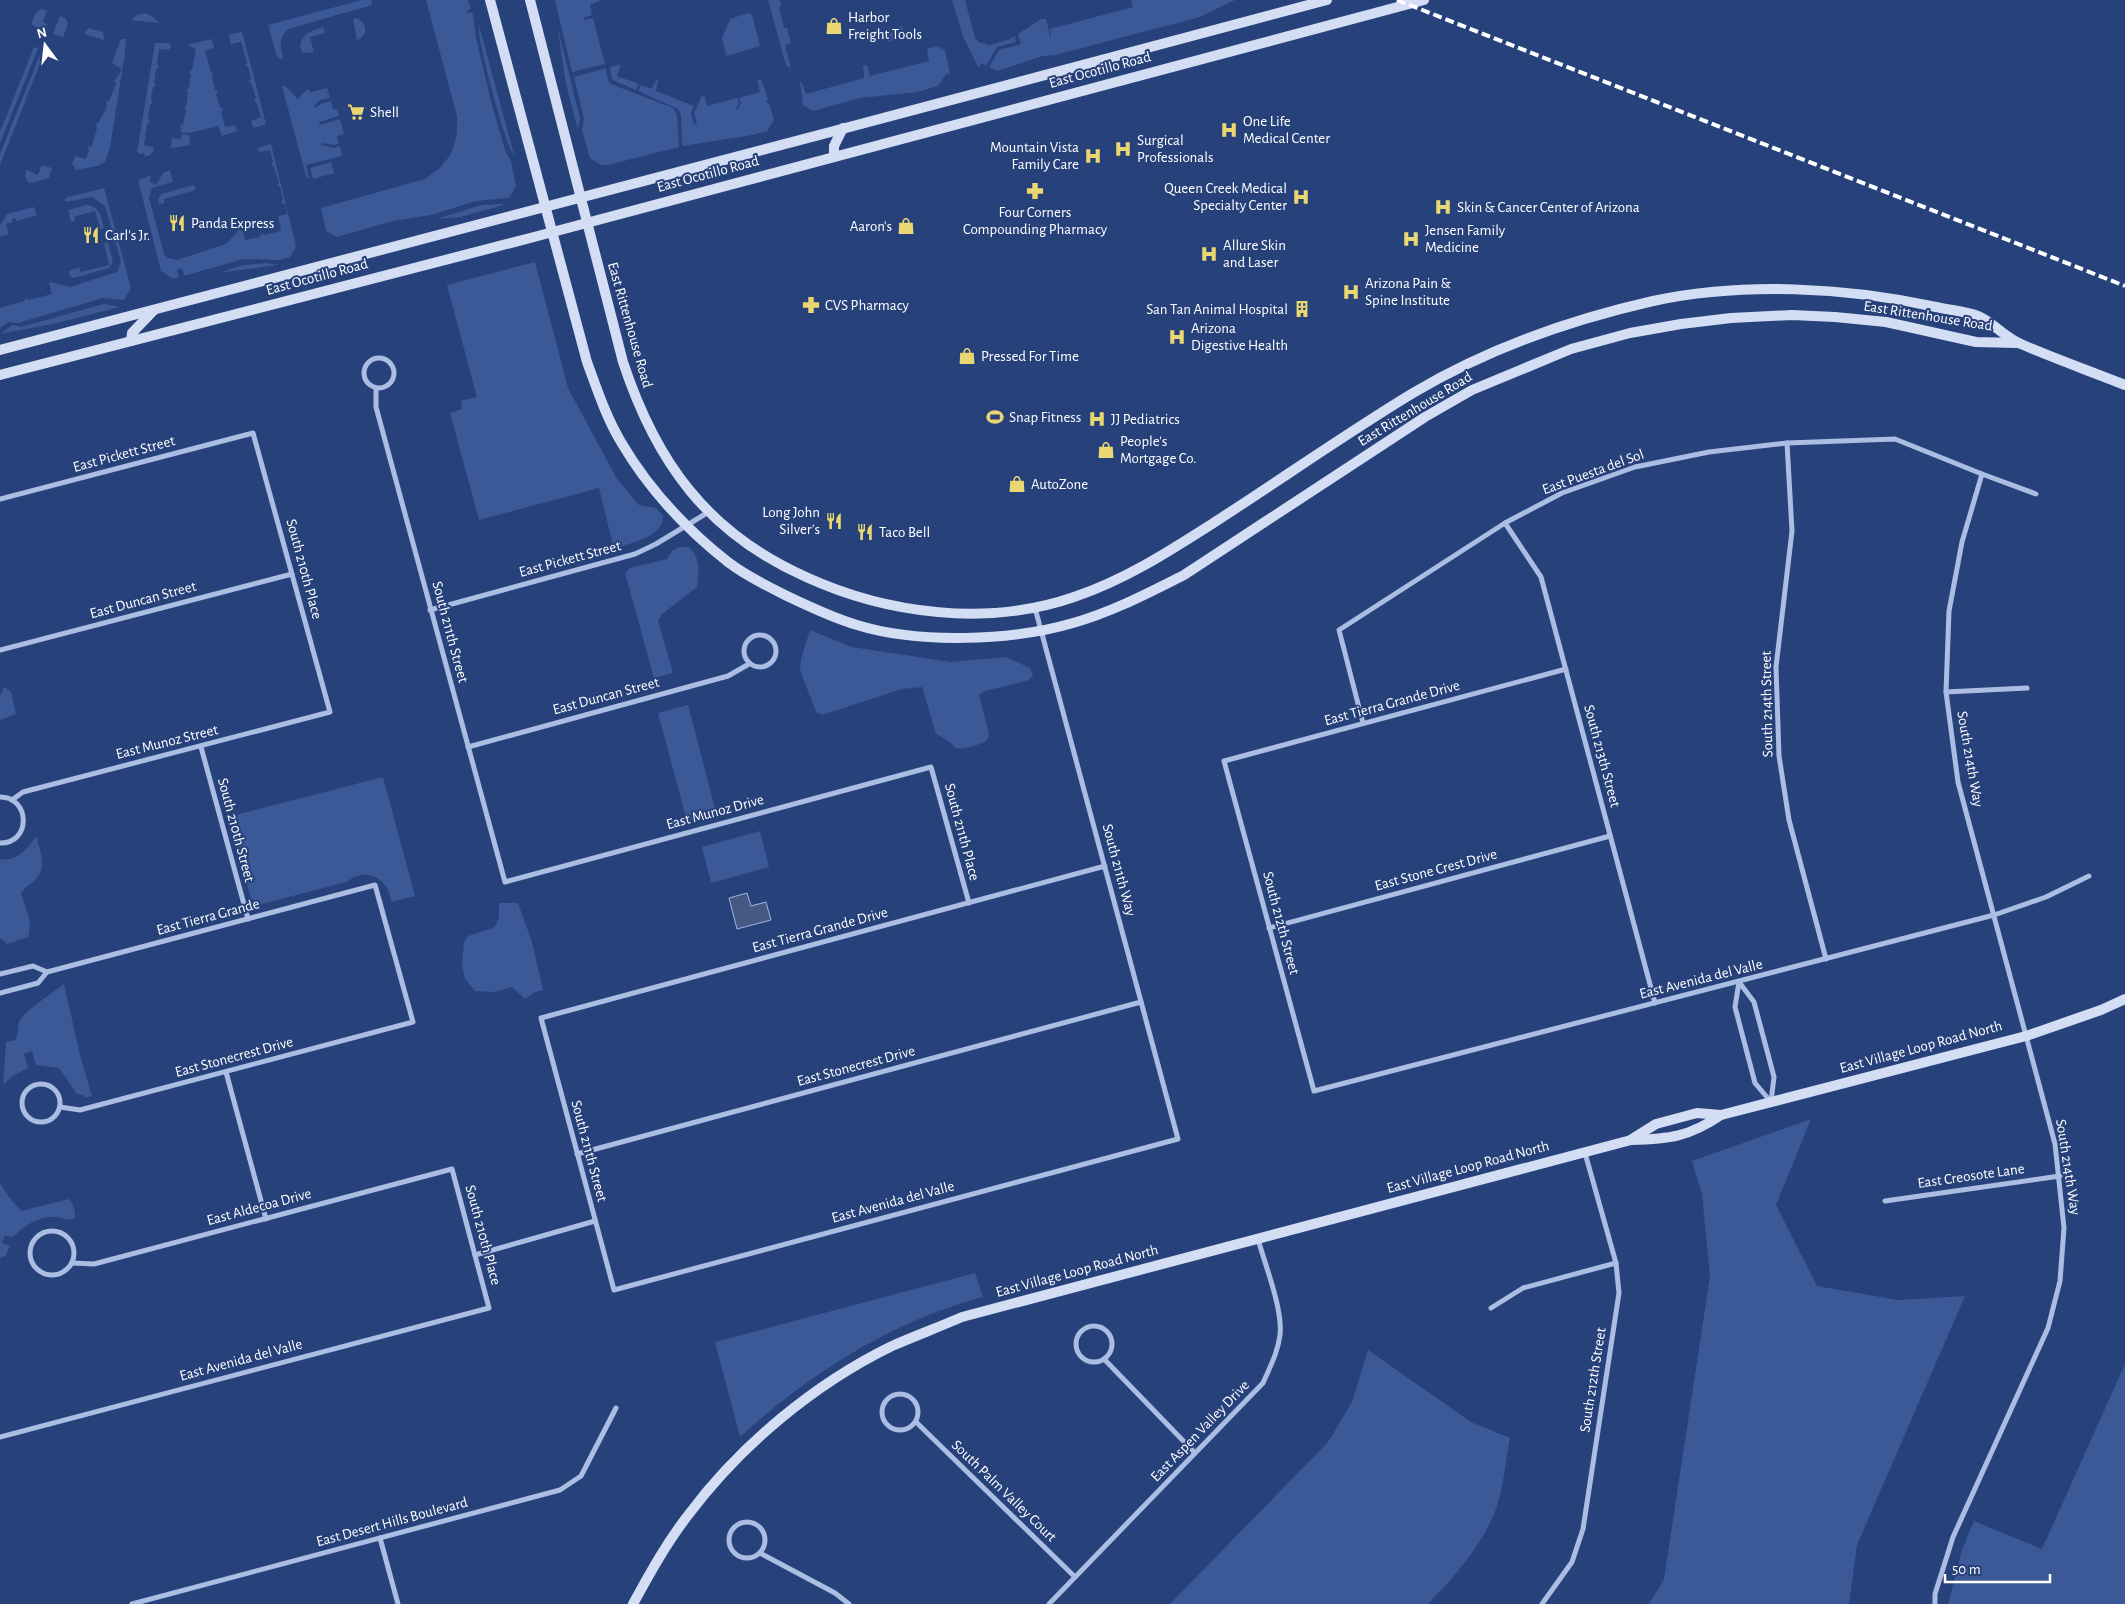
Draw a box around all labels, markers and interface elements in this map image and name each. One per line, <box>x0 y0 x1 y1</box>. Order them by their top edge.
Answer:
place label: Harbor Freight Tools <box>848 10 922 42</box>
shop icon: Harbor Freight Tools <box>824 16 844 36</box>
north arrow <box>20 20 70 70</box>
text: N <box>35 25 48 41</box>
street label: East Ocotillo Road <box>1047 49 1153 91</box>
supermarket icon: Shell <box>346 102 366 122</box>
place label: Shell <box>370 105 399 120</box>
place label: One Life Medical Center <box>1243 114 1330 146</box>
hospital icon: One Life Medical Center <box>1219 120 1239 140</box>
place label: Surgical Professionals <box>1137 133 1214 165</box>
hospital icon: Surgical Professionals <box>1113 139 1133 159</box>
place label: Mountain Vista Family Care <box>990 140 1079 172</box>
hospital icon: Mountain Vista Family Care <box>1083 146 1103 166</box>
street label: East Ocotillo Road <box>655 153 761 195</box>
pharmacy icon: Four Corners Compounding Pharmacy <box>1025 181 1045 201</box>
place label: Queen Creek Medical Specialty Center <box>1164 181 1287 213</box>
hospital icon: Queen Creek Medical Specialty Center <box>1291 187 1311 207</box>
hospital icon: Skin & Cancer Center of Arizona <box>1433 197 1453 217</box>
place label: Skin & Cancer Center of Arizona <box>1457 200 1640 215</box>
place label: Four Corners Compounding Pharmacy <box>963 205 1108 237</box>
restaurant icon: Panda Express <box>167 213 187 233</box>
place label: Panda Express <box>191 216 274 231</box>
shop icon: Aaron's <box>896 216 916 236</box>
place label: Aaron's <box>850 219 892 234</box>
place label: Jensen Family Medicine <box>1425 223 1506 255</box>
restaurant icon: Carl's Jr. <box>81 225 101 245</box>
place label: Carl's Jr. <box>105 228 150 243</box>
hospital icon: Jensen Family Medicine <box>1401 229 1421 249</box>
place label: Allure Skin and Laser <box>1223 238 1286 270</box>
hospital icon: Allure Skin and Laser <box>1199 244 1219 264</box>
street label: East Ocotillo Road <box>264 256 370 298</box>
street label: East Rittenhouse Road <box>605 260 655 390</box>
place label: Arizona Pain & Spine Institute <box>1365 276 1452 308</box>
hospital icon: Arizona Pain & Spine Institute <box>1341 282 1361 302</box>
pharmacy icon: CVS Pharmacy <box>801 295 821 315</box>
place label: CVS Pharmacy <box>825 298 910 313</box>
street label: East Rittenhouse Road <box>1863 298 1994 334</box>
building icon: San Tan Animal Hospital <box>1292 299 1312 319</box>
place label: San Tan Animal Hospital <box>1146 302 1288 317</box>
place label: Arizona Digestive Health <box>1191 321 1288 353</box>
hospital icon: Arizona Digestive Health <box>1167 327 1187 347</box>
shop icon: Pressed For Time <box>957 346 977 366</box>
place label: Pressed For Time <box>981 349 1079 364</box>
street label: East Rittenhouse Road <box>1355 369 1475 449</box>
sports icon: Snap Fitness <box>985 407 1005 427</box>
hospital icon: JJ Pediatrics <box>1087 409 1107 429</box>
place label: Snap Fitness <box>1009 410 1081 425</box>
place label: JJ Pediatrics <box>1111 412 1180 427</box>
street label: East Pickett Street <box>71 433 177 475</box>
place label: People's Mortgage Co. <box>1120 434 1196 466</box>
shop icon: People's Mortgage Co. <box>1096 440 1116 460</box>
street label: East Puesta del Sol <box>1540 447 1646 497</box>
shop icon: AutoZone <box>1007 474 1027 494</box>
place label: AutoZone <box>1031 477 1088 492</box>
place label: Long John Silver's <box>762 505 820 537</box>
restaurant icon: Long John Silver's <box>824 511 844 531</box>
street label: South 210th Place <box>283 517 325 621</box>
restaurant icon: Taco Bell <box>855 522 875 542</box>
place label: Taco Bell <box>879 525 930 540</box>
street label: East Pickett Street <box>517 538 623 580</box>
street label: East Duncan Street <box>88 579 198 621</box>
street label: South 211th Street <box>429 580 471 685</box>
street label: South 214th Street <box>1759 650 1775 757</box>
street label: East Duncan Street <box>551 675 661 717</box>
street label: East Tierra Grande Drive <box>1323 678 1462 728</box>
street label: South 213th Street <box>1581 703 1623 809</box>
street label: South 214th Way <box>1954 710 1986 809</box>
street label: East Munoz Street <box>114 722 220 762</box>
street label: South 210th Street <box>215 776 257 884</box>
street label: South 211th Place <box>942 782 982 882</box>
street label: East Munoz Drive <box>665 792 766 832</box>
street label: South 211th Way <box>1099 822 1139 918</box>
street label: East Stone Crest Drive <box>1373 846 1499 894</box>
street label: South 212th Street <box>1260 870 1302 976</box>
street label: East Tierra Grande <box>155 896 261 938</box>
street label: East Tierra Grande Drive <box>751 905 890 955</box>
street label: East Avenida del Valle <box>1638 956 1764 1002</box>
street label: East Village Loop Road North <box>1838 1018 2004 1076</box>
street label: East Stonecrest Drive <box>173 1034 295 1080</box>
street label: East Stonecrest Drive <box>795 1043 917 1089</box>
street label: South 211th Street <box>568 1099 610 1204</box>
street label: South 214th Way <box>2053 1118 2083 1217</box>
street label: East Village Loop Road North <box>1385 1138 1551 1196</box>
street label: East Creosote Lane <box>1917 1161 2026 1191</box>
street label: East Avenida del Valle <box>830 1178 956 1226</box>
street label: South 210th Place <box>462 1183 504 1287</box>
street label: East Aldecoa Drive <box>205 1186 313 1228</box>
street label: East Village Loop Road North <box>994 1242 1160 1300</box>
street label: South 212th Street <box>1577 1326 1609 1434</box>
street label: East Avenida del Valle <box>178 1336 304 1384</box>
street label: East Aspen Valley Drive <box>1148 1377 1252 1485</box>
street label: South Palm Valley Court <box>949 1437 1059 1545</box>
street label: East Desert Hills Boulevard <box>315 1494 470 1549</box>
scale bar <box>1945 1552 2050 1584</box>
text: 50 m <box>1952 1562 1981 1577</box>

